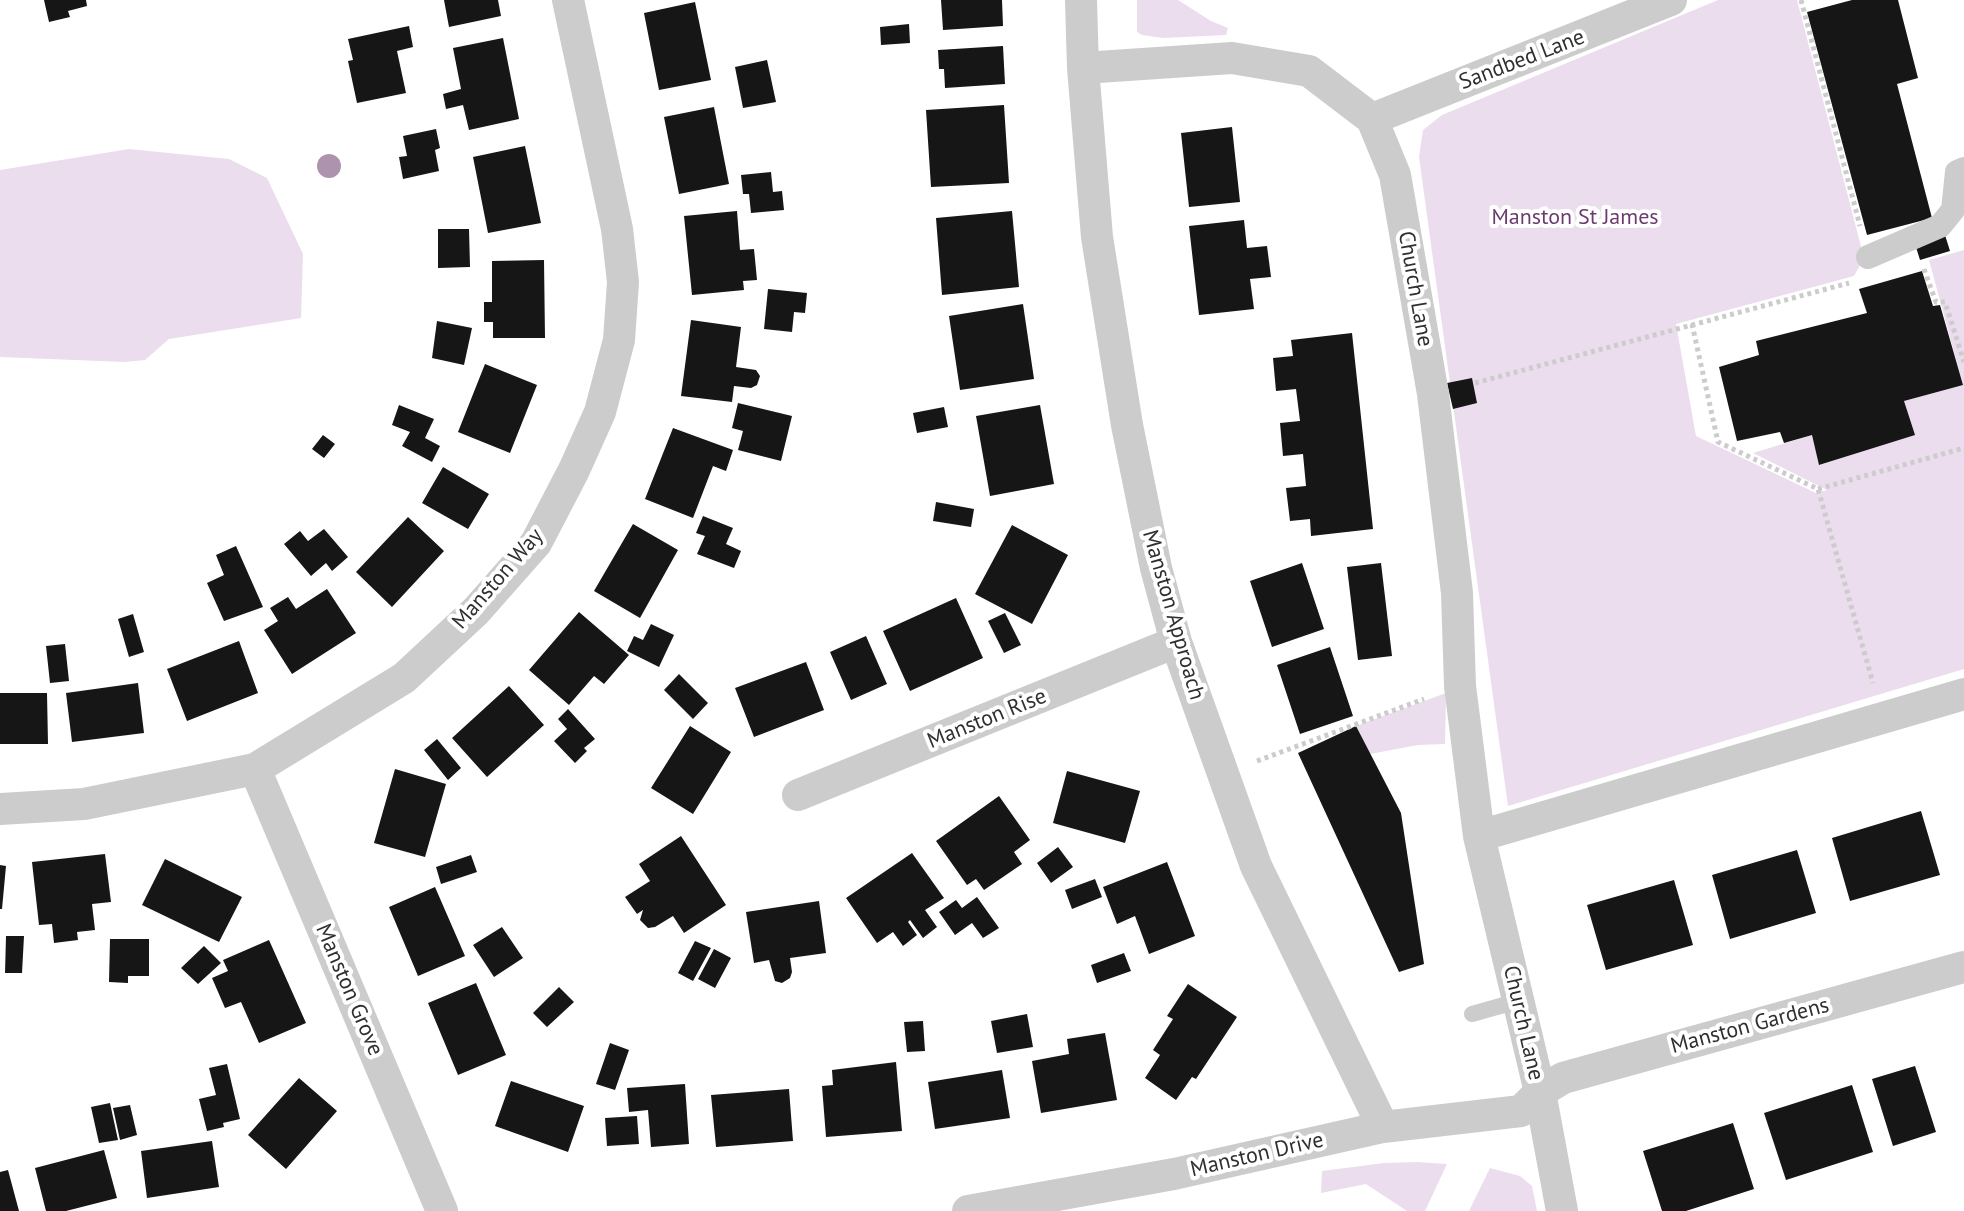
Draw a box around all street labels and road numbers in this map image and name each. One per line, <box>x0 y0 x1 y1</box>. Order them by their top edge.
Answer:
street label: Sandbed Lane <box>1456 24 1588 96</box>
street label: Church Lane <box>1392 229 1438 349</box>
street label: Manston Way <box>447 523 549 635</box>
street label: Manston Approach <box>1136 527 1210 703</box>
street label: Manston Rise <box>924 683 1050 755</box>
street label: Manston Grove <box>309 920 389 1060</box>
street label: Church Lane <box>1497 963 1549 1083</box>
street label: Manston Gardens <box>1668 992 1832 1060</box>
street label: Manston Drive <box>1188 1127 1326 1183</box>

